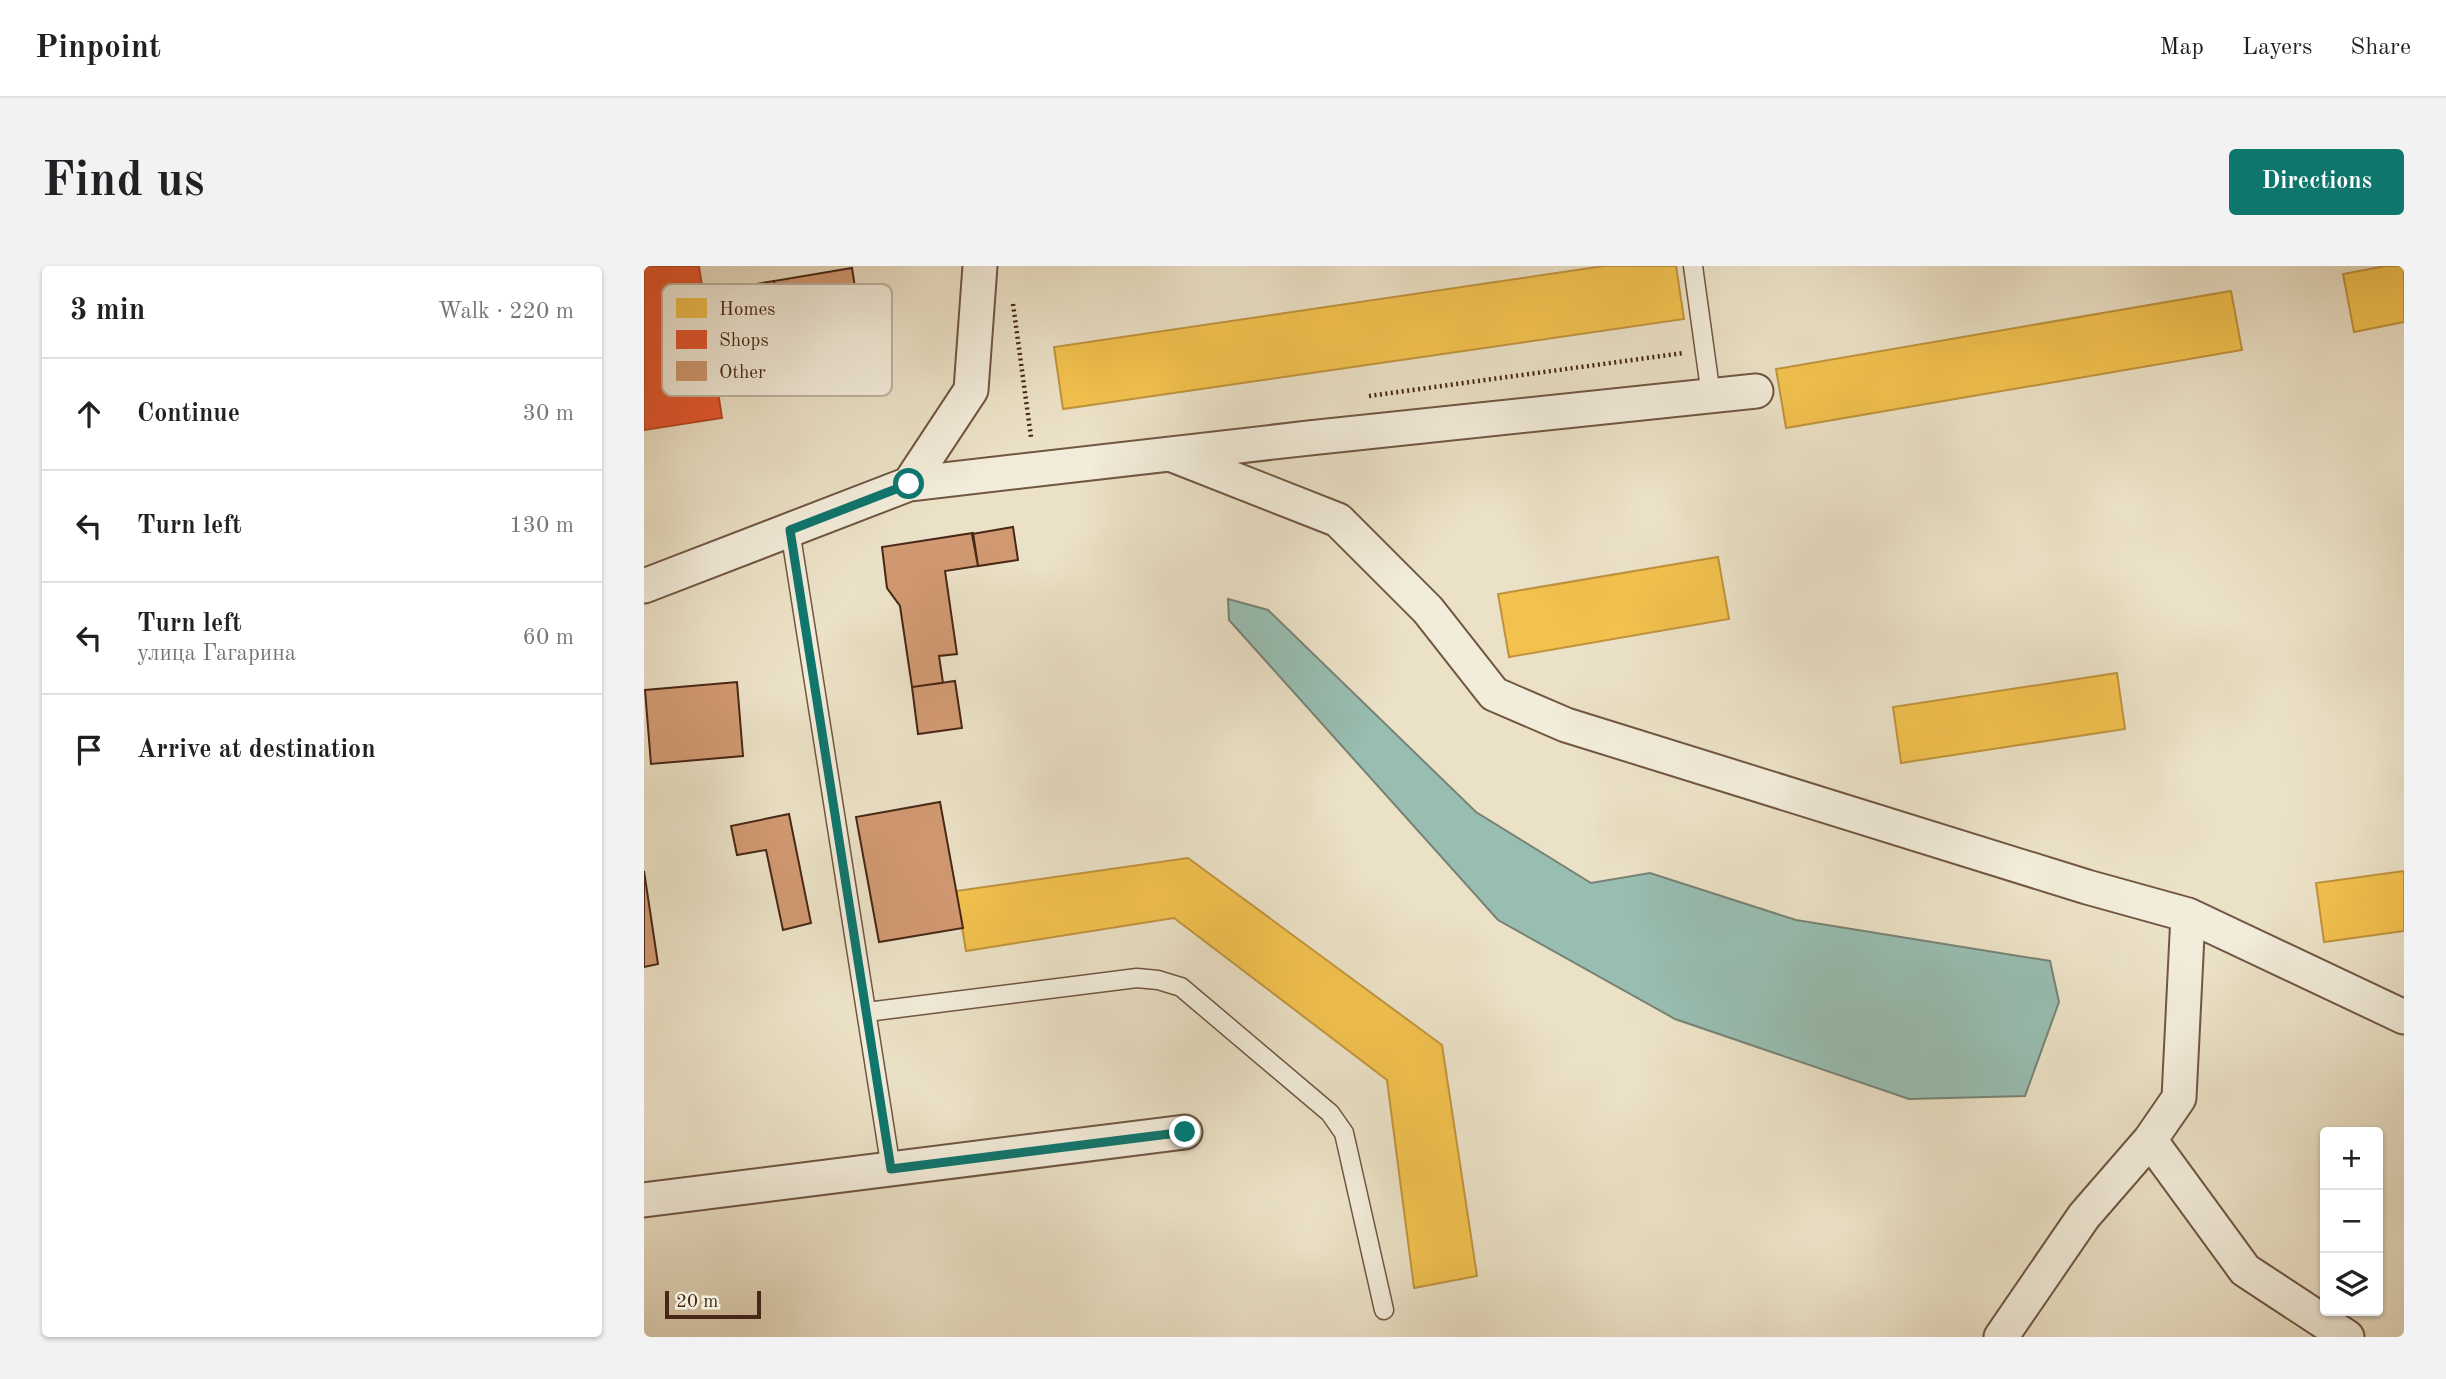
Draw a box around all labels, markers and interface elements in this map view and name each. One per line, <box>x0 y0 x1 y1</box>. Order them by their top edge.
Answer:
text: Pinpoint <box>35 32 161 65</box>
text: Map <box>2160 36 2204 60</box>
text: Layers <box>2242 36 2312 60</box>
text: Share <box>2350 36 2411 60</box>
button: Directions <box>2229 149 2404 215</box>
text: Find us <box>42 158 205 207</box>
legend <box>662 284 892 396</box>
text: 3 min <box>70 296 145 326</box>
text: Walk · 220 m <box>438 300 574 323</box>
text: Homes <box>719 301 775 320</box>
text: Shops <box>719 332 769 351</box>
text: Other <box>719 364 766 383</box>
icon: ahead <box>70 395 108 433</box>
text: Continue <box>137 401 240 427</box>
text: 30 m <box>523 402 574 425</box>
route start <box>893 468 924 499</box>
icon: left <box>70 507 108 545</box>
text: Turn left <box>137 513 242 539</box>
text: 130 m <box>509 514 574 537</box>
text: Turn left <box>137 611 242 637</box>
icon: left <box>70 619 108 657</box>
text: 60 m <box>523 626 574 649</box>
text: улица Гагарина <box>137 642 296 665</box>
icon: arrive <box>70 731 108 769</box>
text: Arrive at destination <box>137 737 376 763</box>
route end <box>1169 1116 1200 1147</box>
map controls <box>2320 1127 2383 1316</box>
button: + <box>2320 1127 2383 1190</box>
button: − <box>2320 1190 2383 1253</box>
button: layers <box>2320 1253 2383 1316</box>
scale bar <box>665 1288 761 1320</box>
text: 20 m <box>676 1293 718 1312</box>

